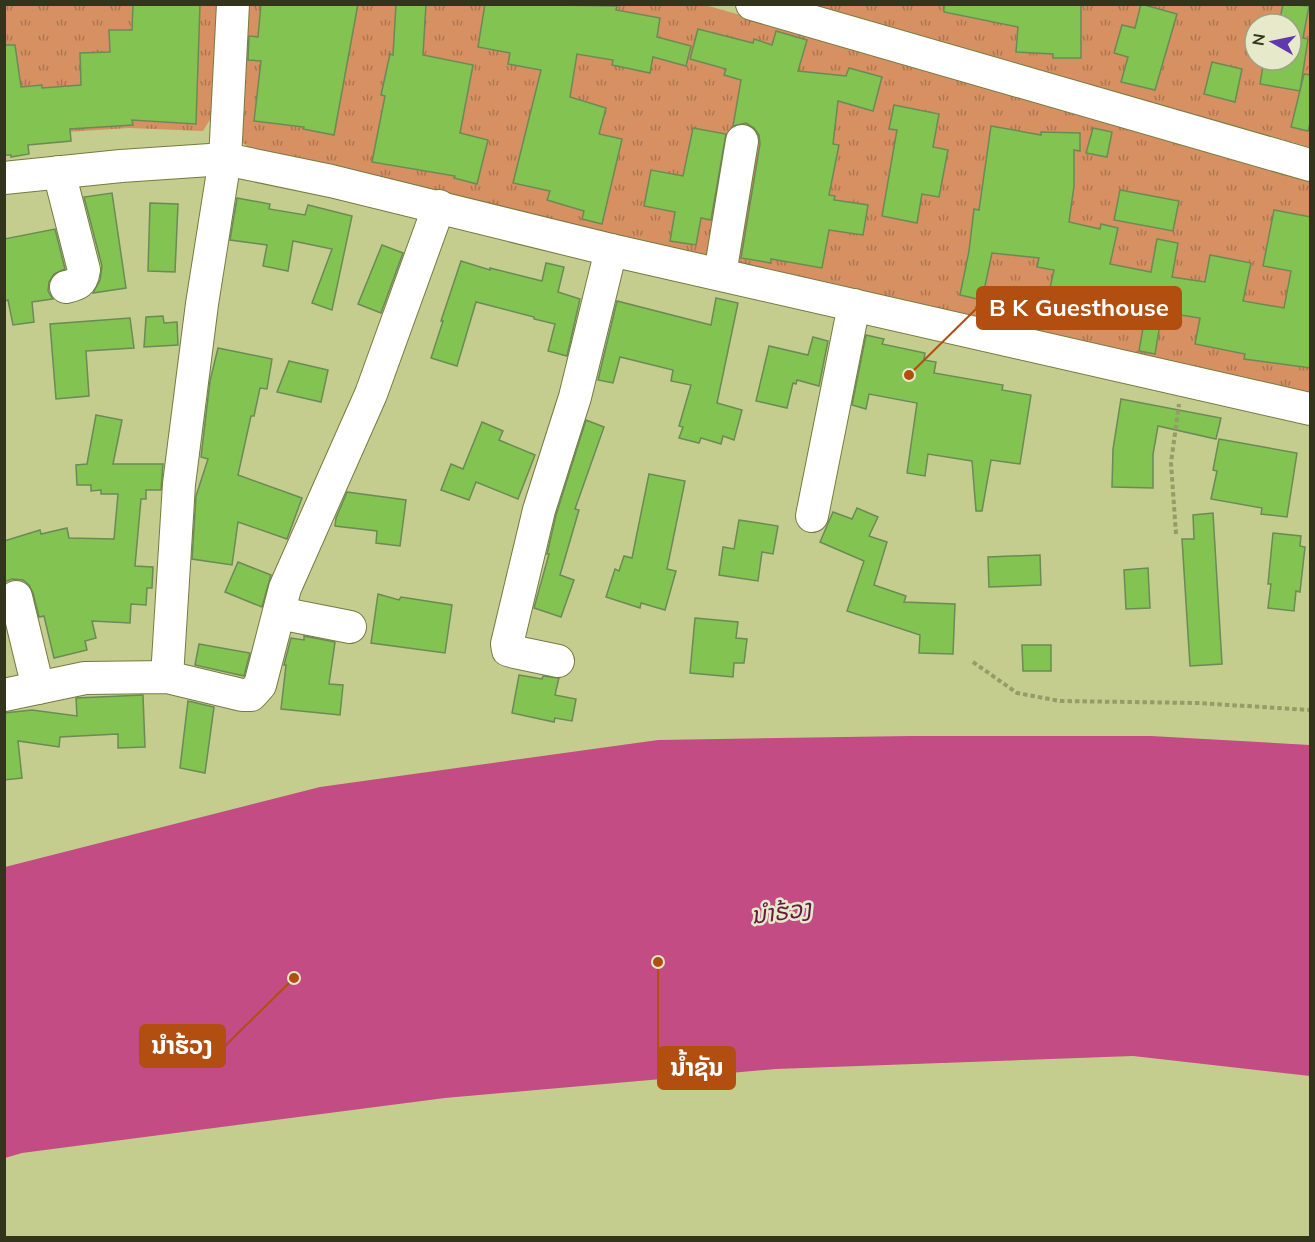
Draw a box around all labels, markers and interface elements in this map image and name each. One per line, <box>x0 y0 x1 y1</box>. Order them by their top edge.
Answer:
north arrow <box>1243 12 1303 72</box>
text: N <box>1247 32 1269 47</box>
callout: B K Guesthouse <box>977 287 1181 329</box>
text: B K Guesthouse <box>989 292 1169 322</box>
water label: ນຳ້ຮວງ <box>749 892 814 930</box>
callout: ນຳ້ຮວງ <box>140 1025 225 1067</box>
text: ນຳ້ຮວງ <box>151 1030 213 1060</box>
callout: ນ້ຳຊັນ <box>658 1047 735 1089</box>
text: ນ້ຳຊັນ <box>671 1049 723 1082</box>

